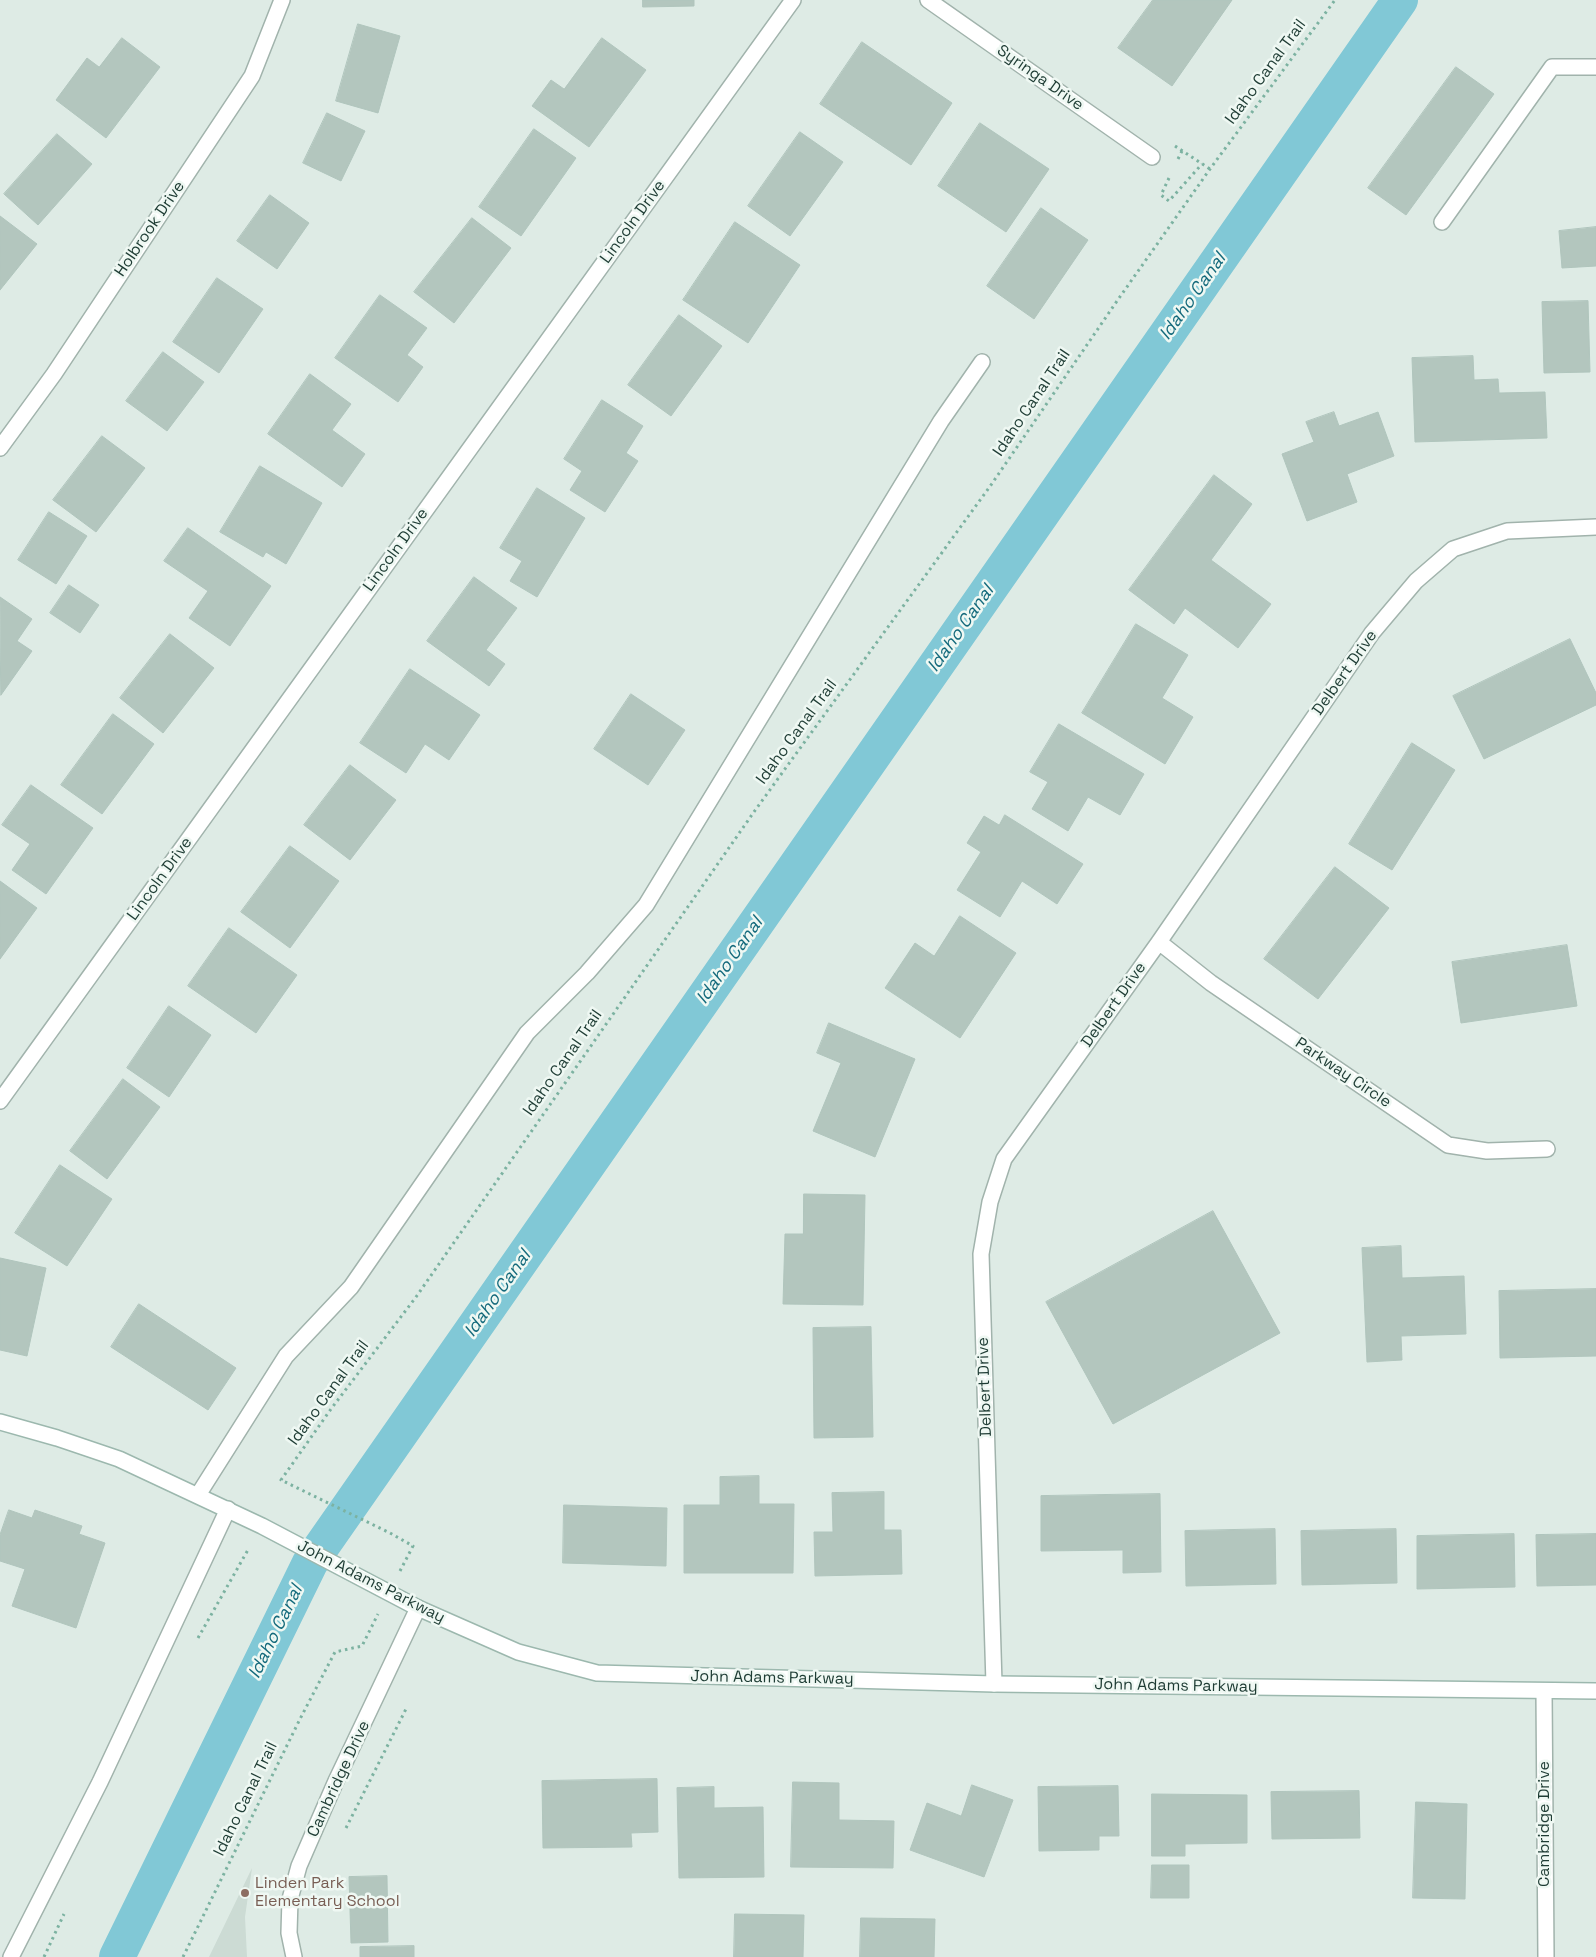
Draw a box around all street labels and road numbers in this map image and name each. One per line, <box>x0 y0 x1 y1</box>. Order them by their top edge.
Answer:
street label: Idaho Canal Trail <box>1222 16 1310 128</box>
street label: Syringa Drive <box>993 41 1087 115</box>
street label: Lincoln Drive <box>596 177 670 267</box>
street label: Holbrook Drive <box>111 178 189 280</box>
street label: Idaho Canal Trail <box>989 346 1075 460</box>
street label: Lincoln Drive <box>359 505 433 595</box>
street label: Delbert Drive <box>1309 627 1381 719</box>
street label: Idaho Canal Trail <box>753 676 841 788</box>
street label: Lincoln Drive <box>123 834 197 924</box>
street label: Delbert Drive <box>1078 959 1150 1051</box>
street label: Idaho Canal Trail <box>519 1006 607 1120</box>
street label: Parkway Circle <box>1291 1034 1395 1112</box>
street label: Idaho Canal Trail <box>285 1337 373 1449</box>
street label: Delbert Drive <box>974 1337 996 1437</box>
street label: John Adams Parkway <box>294 1536 448 1628</box>
street label: John Adams Parkway <box>690 1667 854 1689</box>
street label: John Adams Parkway <box>1094 1675 1258 1697</box>
street label: Cambridge Drive <box>304 1718 374 1840</box>
street label: Idaho Canal Trail <box>210 1739 282 1859</box>
street label: Cambridge Drive <box>1535 1761 1555 1887</box>

